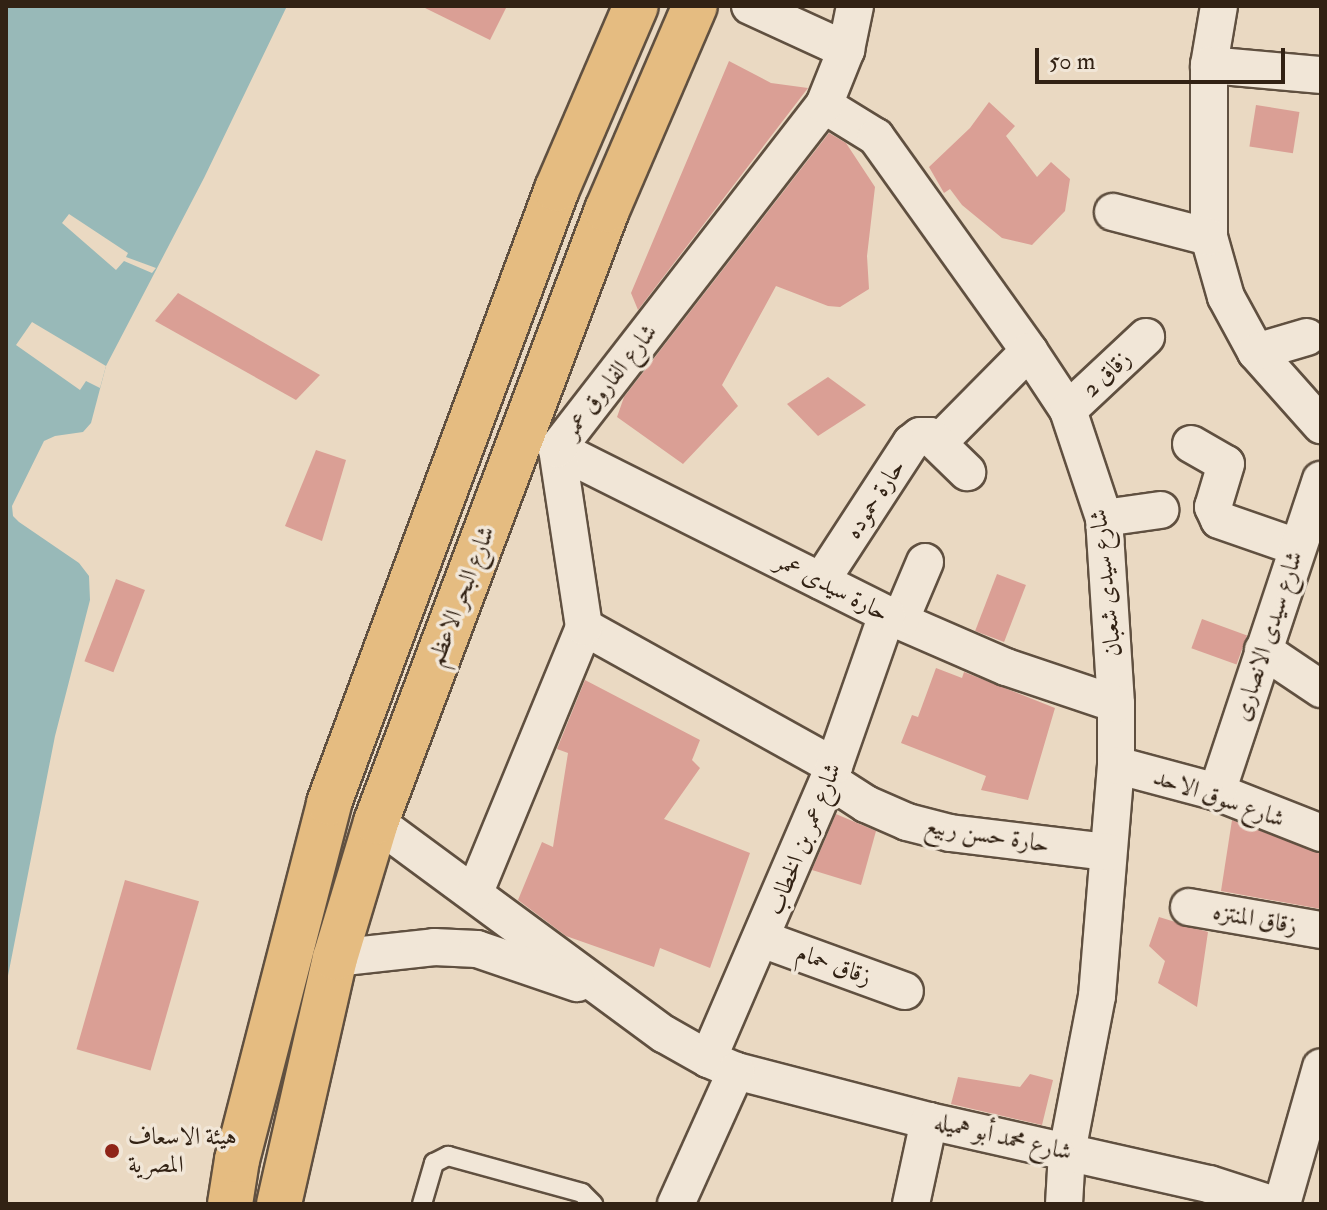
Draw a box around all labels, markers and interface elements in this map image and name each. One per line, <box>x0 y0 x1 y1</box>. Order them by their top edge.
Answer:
scale bar <box>1039 32 1289 82</box>
text: 50 m <box>1049 46 1095 77</box>
street label: شارع الفاروق عمر <box>557 318 663 444</box>
street label: زقاق 2 <box>1077 344 1137 404</box>
street label: حارة حموده <box>839 454 911 544</box>
street label: شارع سيدى شعبان <box>1084 508 1128 658</box>
street label: شارع البحر الاعظم <box>421 522 501 670</box>
street label: حارة سيدى عمر <box>771 546 893 628</box>
street label: شارع سيدى الانصارى <box>1227 547 1309 725</box>
street label: شارع عمر بن الخطاب <box>760 759 848 919</box>
street label: شارع سوق الاحد <box>1150 762 1288 834</box>
street label: حارة حسن ربيع <box>923 811 1051 859</box>
street label: زقاق المنتزه <box>1210 897 1300 941</box>
street label: زقاق حمام <box>793 938 875 992</box>
street label: شارع محمد أبو هميله <box>931 1107 1075 1167</box>
place label: هيئة الاسعاف المصرية <box>128 1123 237 1179</box>
marker: هيئة الاسعاف المصرية <box>103 1142 121 1160</box>

